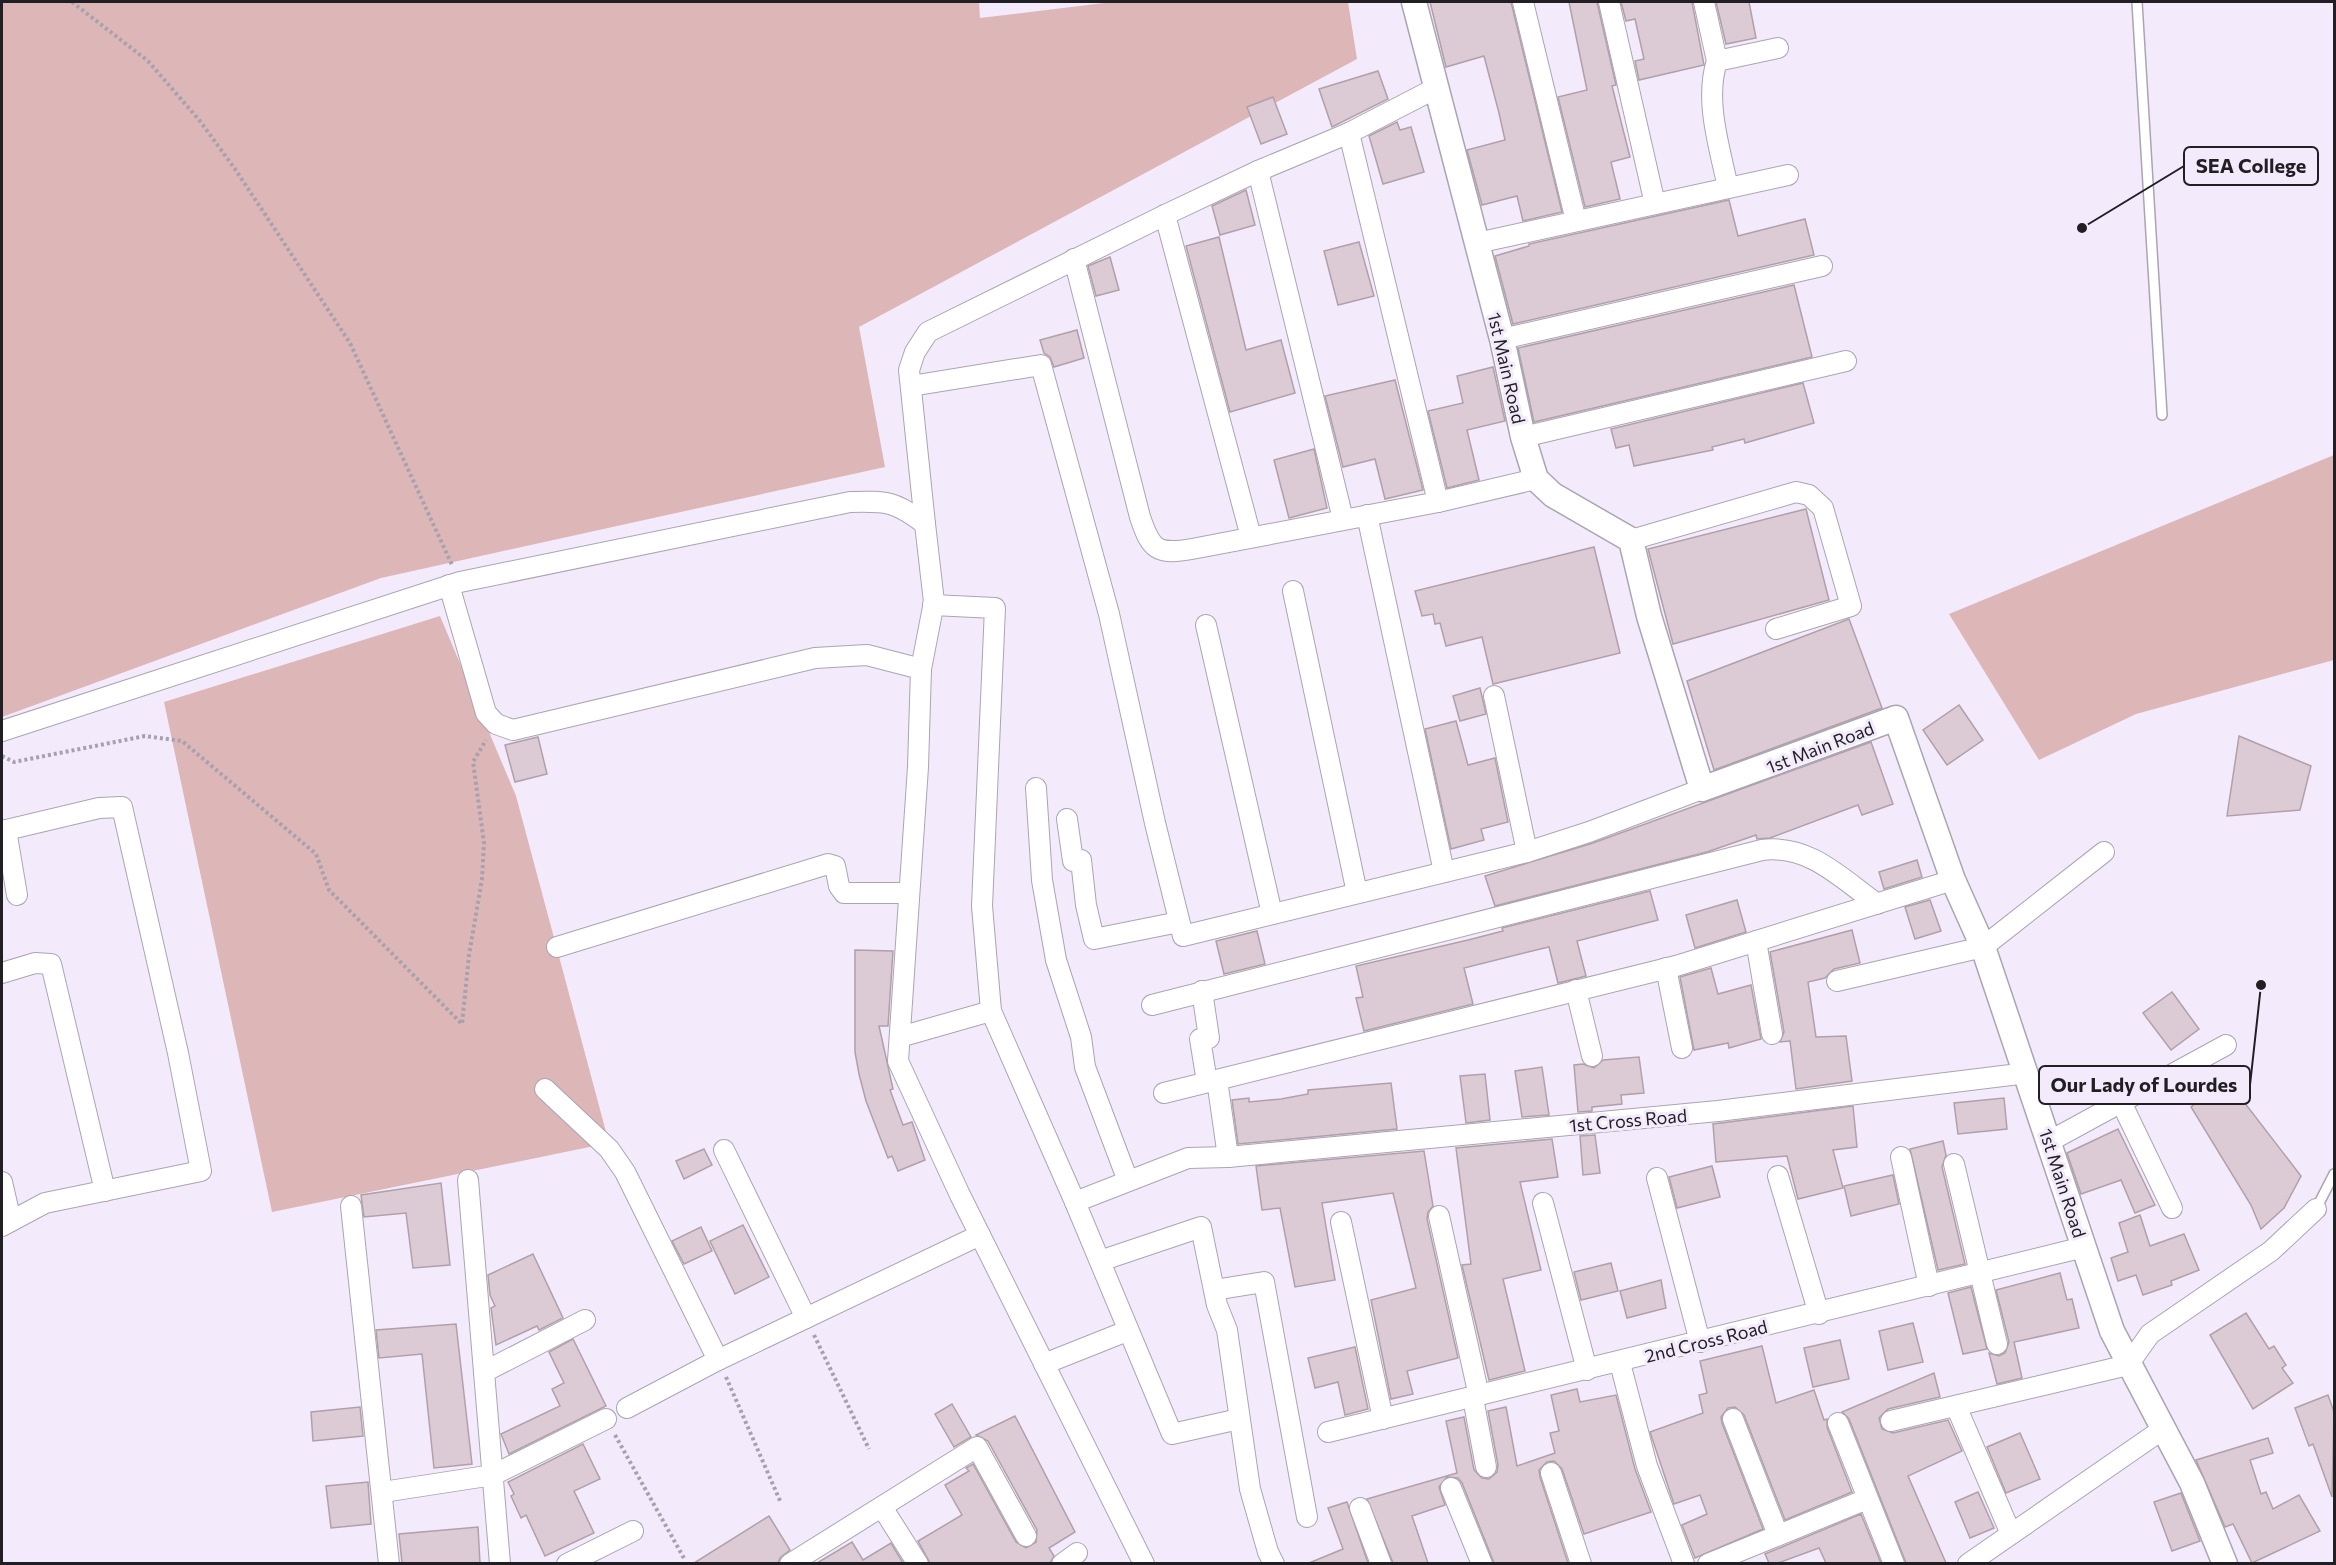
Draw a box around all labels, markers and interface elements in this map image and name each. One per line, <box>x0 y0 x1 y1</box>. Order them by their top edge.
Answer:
callout: SEA College <box>2184 147 2318 185</box>
text: SEA College <box>2196 153 2306 177</box>
street label: 1st Main Road <box>1484 310 1530 426</box>
street label: 1st Main Road <box>1763 716 1877 778</box>
callout: Our Lady of Lourdes <box>2039 1066 2250 1104</box>
text: Our Lady of Lourdes <box>2051 1072 2237 1096</box>
street label: 1st Cross Road <box>1568 1104 1688 1136</box>
street label: 1st Main Road <box>2035 1126 2091 1240</box>
street label: 2nd Cross Road <box>1642 1315 1770 1367</box>

